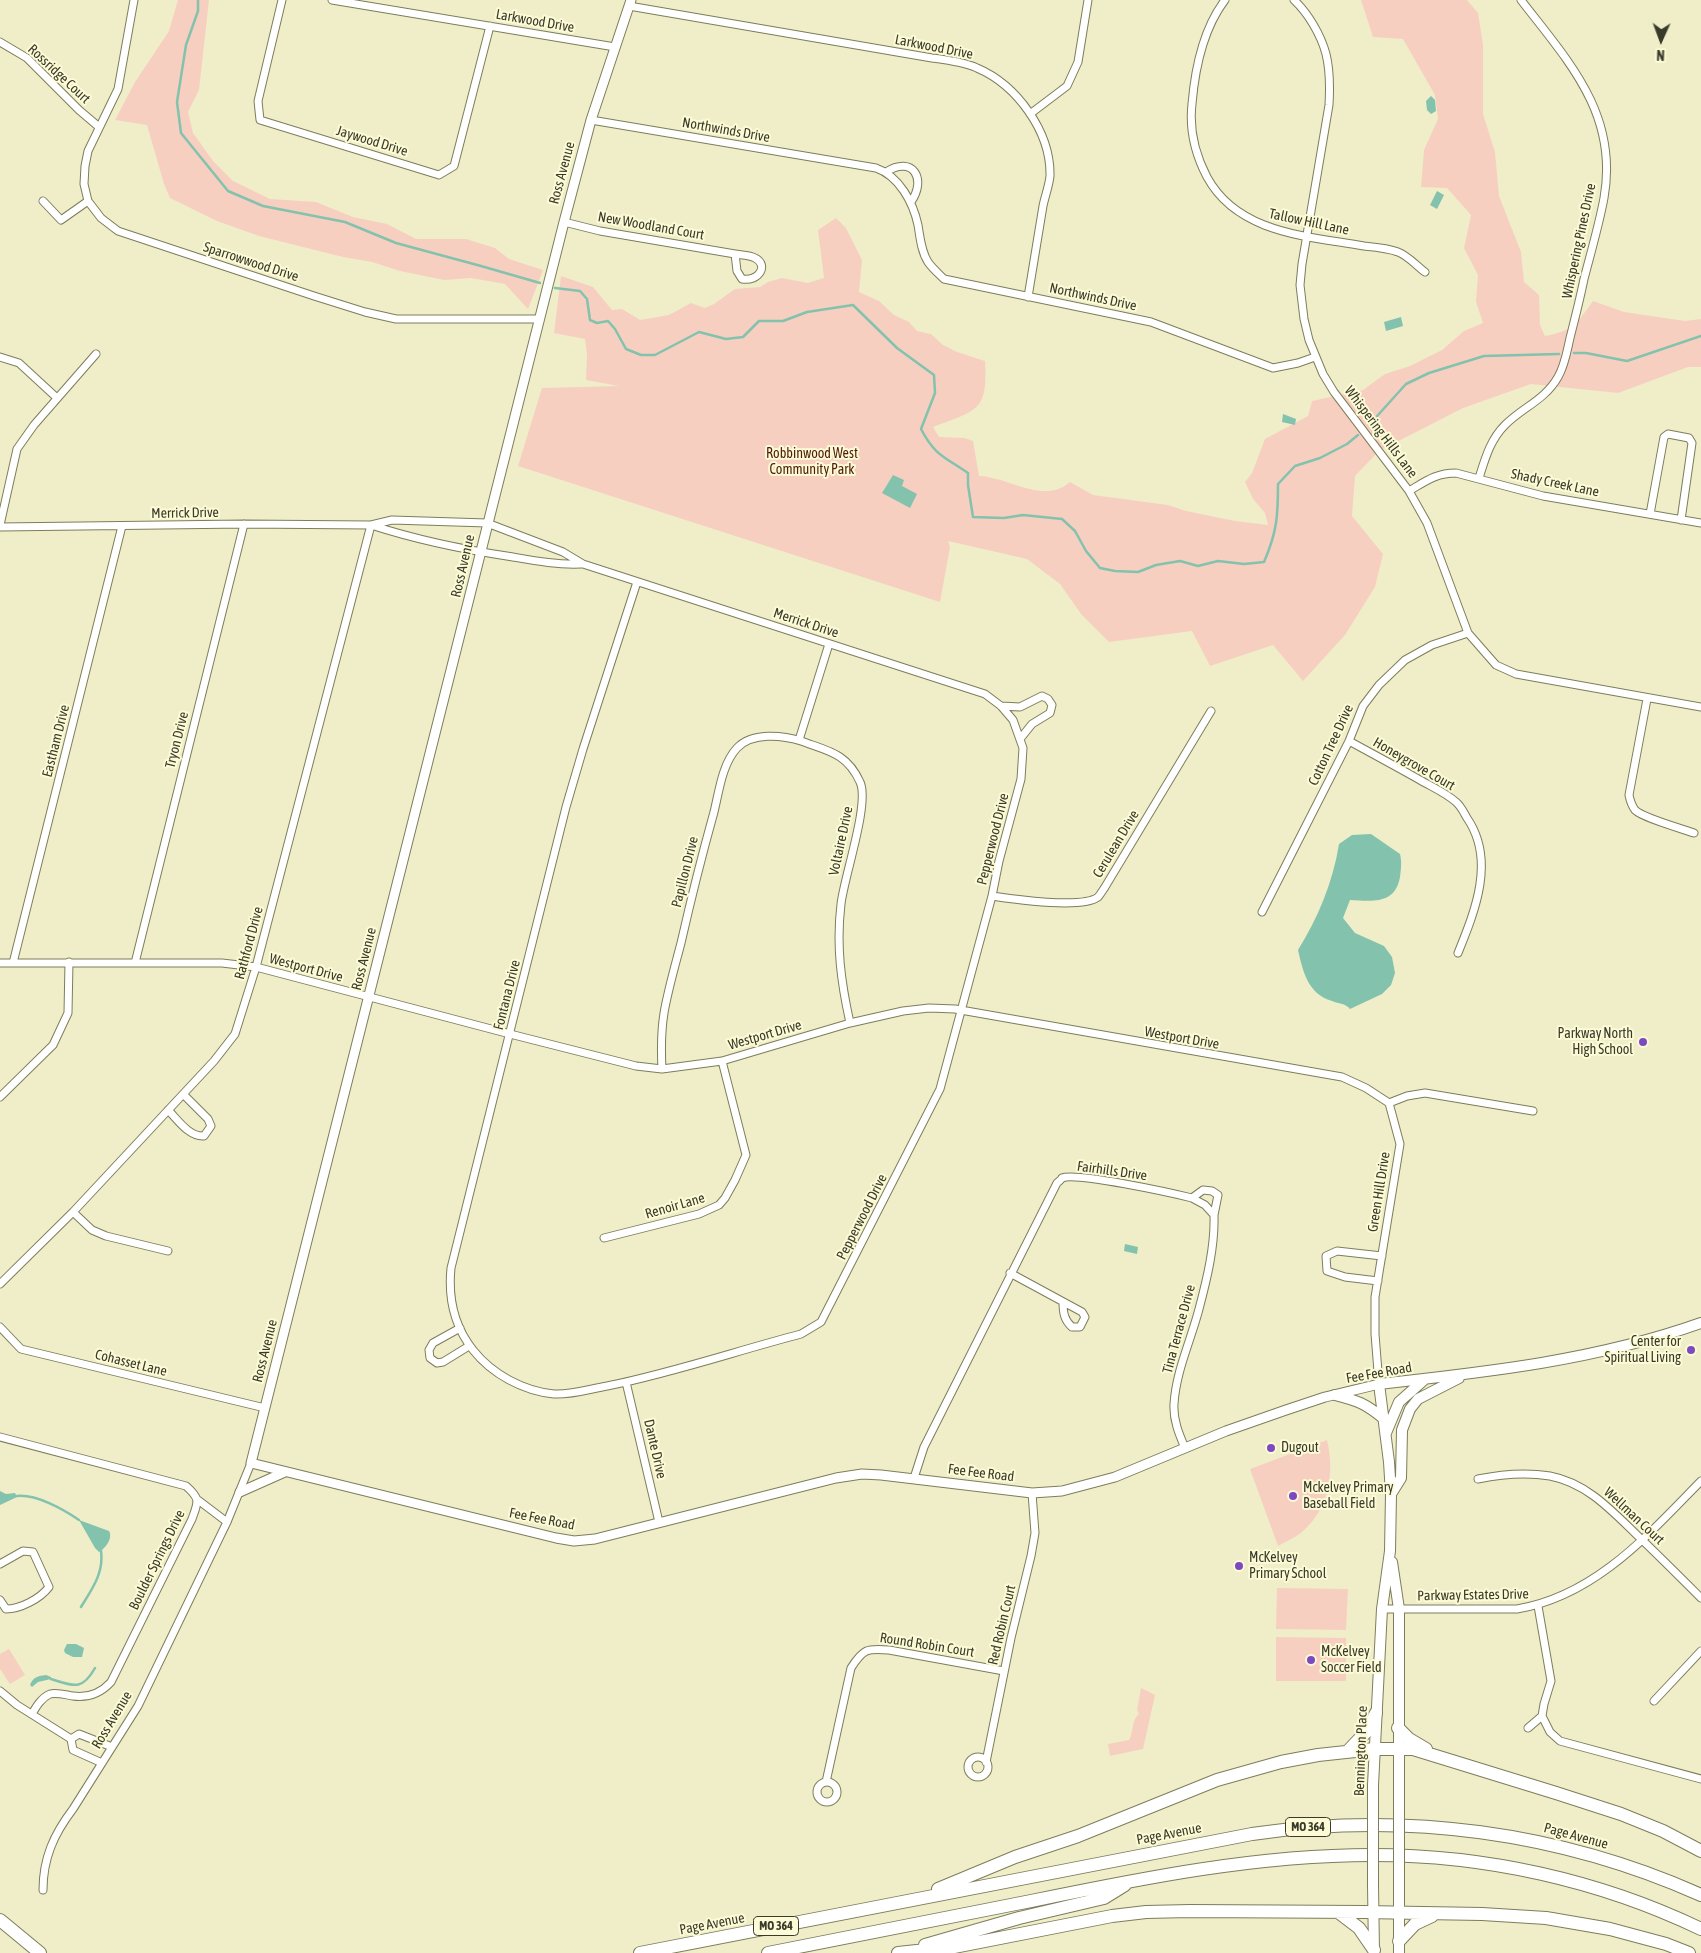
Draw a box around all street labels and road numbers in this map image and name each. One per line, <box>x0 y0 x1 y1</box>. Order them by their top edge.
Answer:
street label: Larkwood Drive <box>494 6 576 36</box>
street label: Larkwood Drive <box>893 31 975 63</box>
street label: Rossridge Court <box>24 41 94 107</box>
street label: Northwinds Drive <box>681 114 771 146</box>
street label: Jaywood Drive <box>334 122 410 160</box>
street label: Ross Avenue <box>546 140 578 206</box>
street label: Whispering Pines Drive <box>1559 182 1599 300</box>
street label: Tallow Hill Lane <box>1267 205 1351 239</box>
street label: New Woodland Court <box>597 208 705 244</box>
street label: Sparrowwood Drive <box>201 239 301 285</box>
street label: Northwinds Drive <box>1048 280 1138 314</box>
street label: Whispering Hills Lane <box>1341 383 1421 481</box>
street label: Shady Creek Lane <box>1509 465 1601 501</box>
street label: Merrick Drive <box>151 504 219 522</box>
street label: Ross Avenue <box>448 533 478 599</box>
street label: Merrick Drive <box>771 605 841 641</box>
street label: Cotton Tree Drive <box>1305 702 1357 788</box>
street label: Eastham Drive <box>39 703 73 779</box>
street label: Tryon Drive <box>162 710 192 770</box>
street label: Honeygrove Court <box>1370 734 1458 794</box>
street label: Pepperwood Drive <box>973 791 1013 887</box>
street label: Voltaire Drive <box>825 805 857 877</box>
street label: Cerulean Drive <box>1089 807 1143 881</box>
street label: Papillon Drive <box>668 835 702 909</box>
street label: Rathford Drive <box>231 905 267 981</box>
street label: Ross Avenue <box>348 926 380 992</box>
street label: Westport Drive <box>267 950 345 986</box>
street label: Fontana Drive <box>490 958 524 1032</box>
street label: Westport Drive <box>726 1017 804 1053</box>
street label: Westport Drive <box>1143 1023 1221 1053</box>
street label: Green Hill Drive <box>1364 1151 1394 1233</box>
street label: Fairhills Drive <box>1076 1158 1148 1184</box>
street label: Pepperwood Drive <box>833 1171 891 1263</box>
street label: Renoir Lane <box>643 1190 707 1222</box>
street label: Tina Terrace Drive <box>1159 1283 1199 1375</box>
street label: Ross Avenue <box>249 1318 281 1384</box>
street label: Cohasset Lane <box>93 1346 169 1380</box>
street label: Fee Fee Road <box>1345 1359 1413 1387</box>
street label: Dante Drive <box>640 1418 670 1480</box>
street label: Fee Fee Road <box>947 1461 1015 1485</box>
street label: Wellman Court <box>1600 1484 1668 1548</box>
street label: Fee Fee Road <box>508 1504 576 1534</box>
street label: Boulder Springs Drive <box>125 1507 189 1613</box>
street label: Red Robin Court <box>985 1583 1019 1667</box>
street label: Parkway Estates Drive <box>1417 1586 1529 1604</box>
street label: Round Robin Court <box>879 1629 975 1661</box>
street label: Ross Avenue <box>88 1688 136 1752</box>
street label: Bennington Place <box>1351 1706 1371 1796</box>
road number: MO 364 <box>1286 1818 1330 1836</box>
street label: Page Avenue <box>1135 1819 1203 1849</box>
street label: Page Avenue <box>1542 1819 1610 1853</box>
street label: Page Avenue <box>678 1909 746 1939</box>
road number: MO 364 <box>754 1916 798 1935</box>

